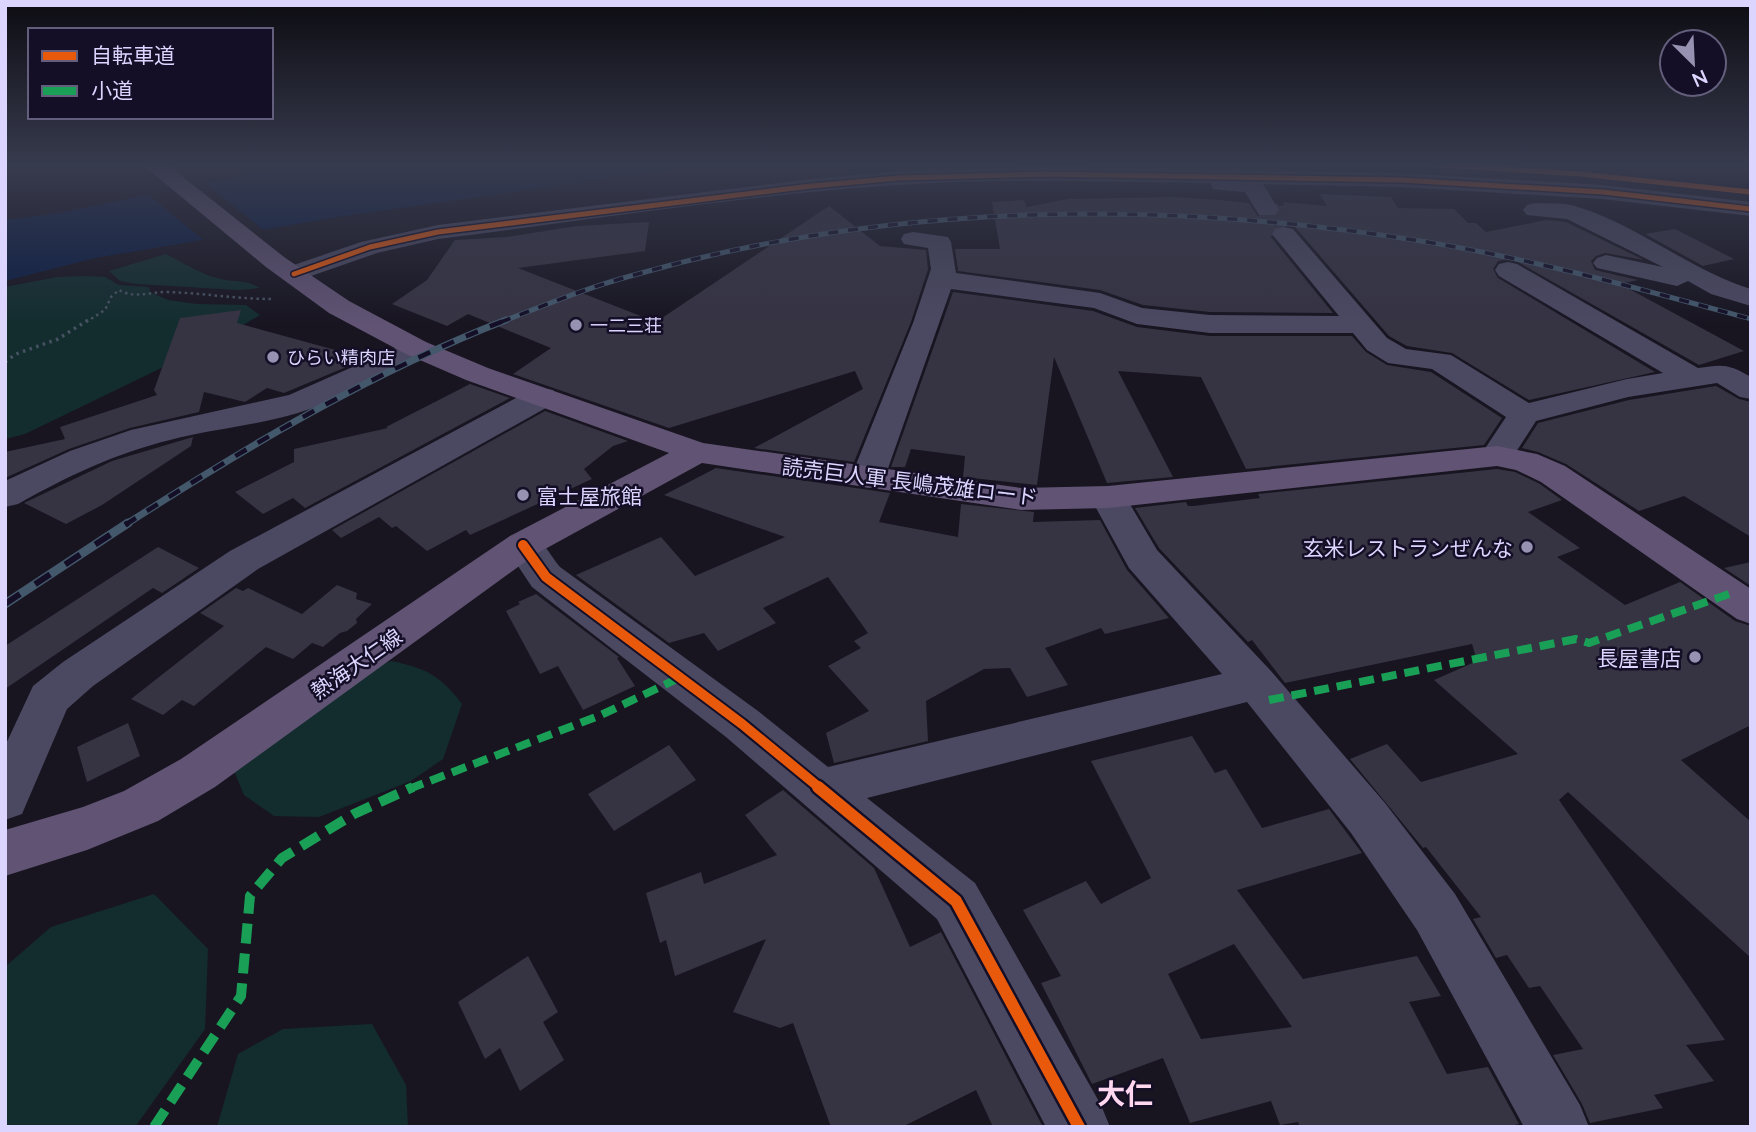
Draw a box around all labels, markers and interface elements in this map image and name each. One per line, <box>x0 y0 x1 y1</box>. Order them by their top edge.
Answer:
legend <box>28 28 273 119</box>
north arrow <box>1658 28 1728 98</box>
text: 自転車道 <box>91 42 175 67</box>
text: N <box>1689 66 1711 92</box>
text: 小道 <box>91 77 133 102</box>
place label: 一二三荘 <box>590 314 662 336</box>
marker: 一二三荘 <box>568 317 584 333</box>
place label: ひらい精肉店 <box>287 346 395 368</box>
marker: ひらい精肉店 <box>265 349 281 365</box>
street label: 読売巨人軍 長嶋茂雄ロード <box>781 453 1039 509</box>
place label: 富士屋旅館 <box>537 483 642 508</box>
marker: 富士屋旅館 <box>515 487 531 503</box>
place label: 玄米レストランぜんな <box>1303 535 1513 560</box>
marker: 玄米レストランぜんな <box>1519 539 1535 555</box>
street label: 熱海大仁線 <box>306 623 406 703</box>
place label: 長屋書店 <box>1597 645 1681 670</box>
marker: 長屋書店 <box>1687 649 1703 665</box>
district label: 大仁 <box>1097 1076 1153 1110</box>

